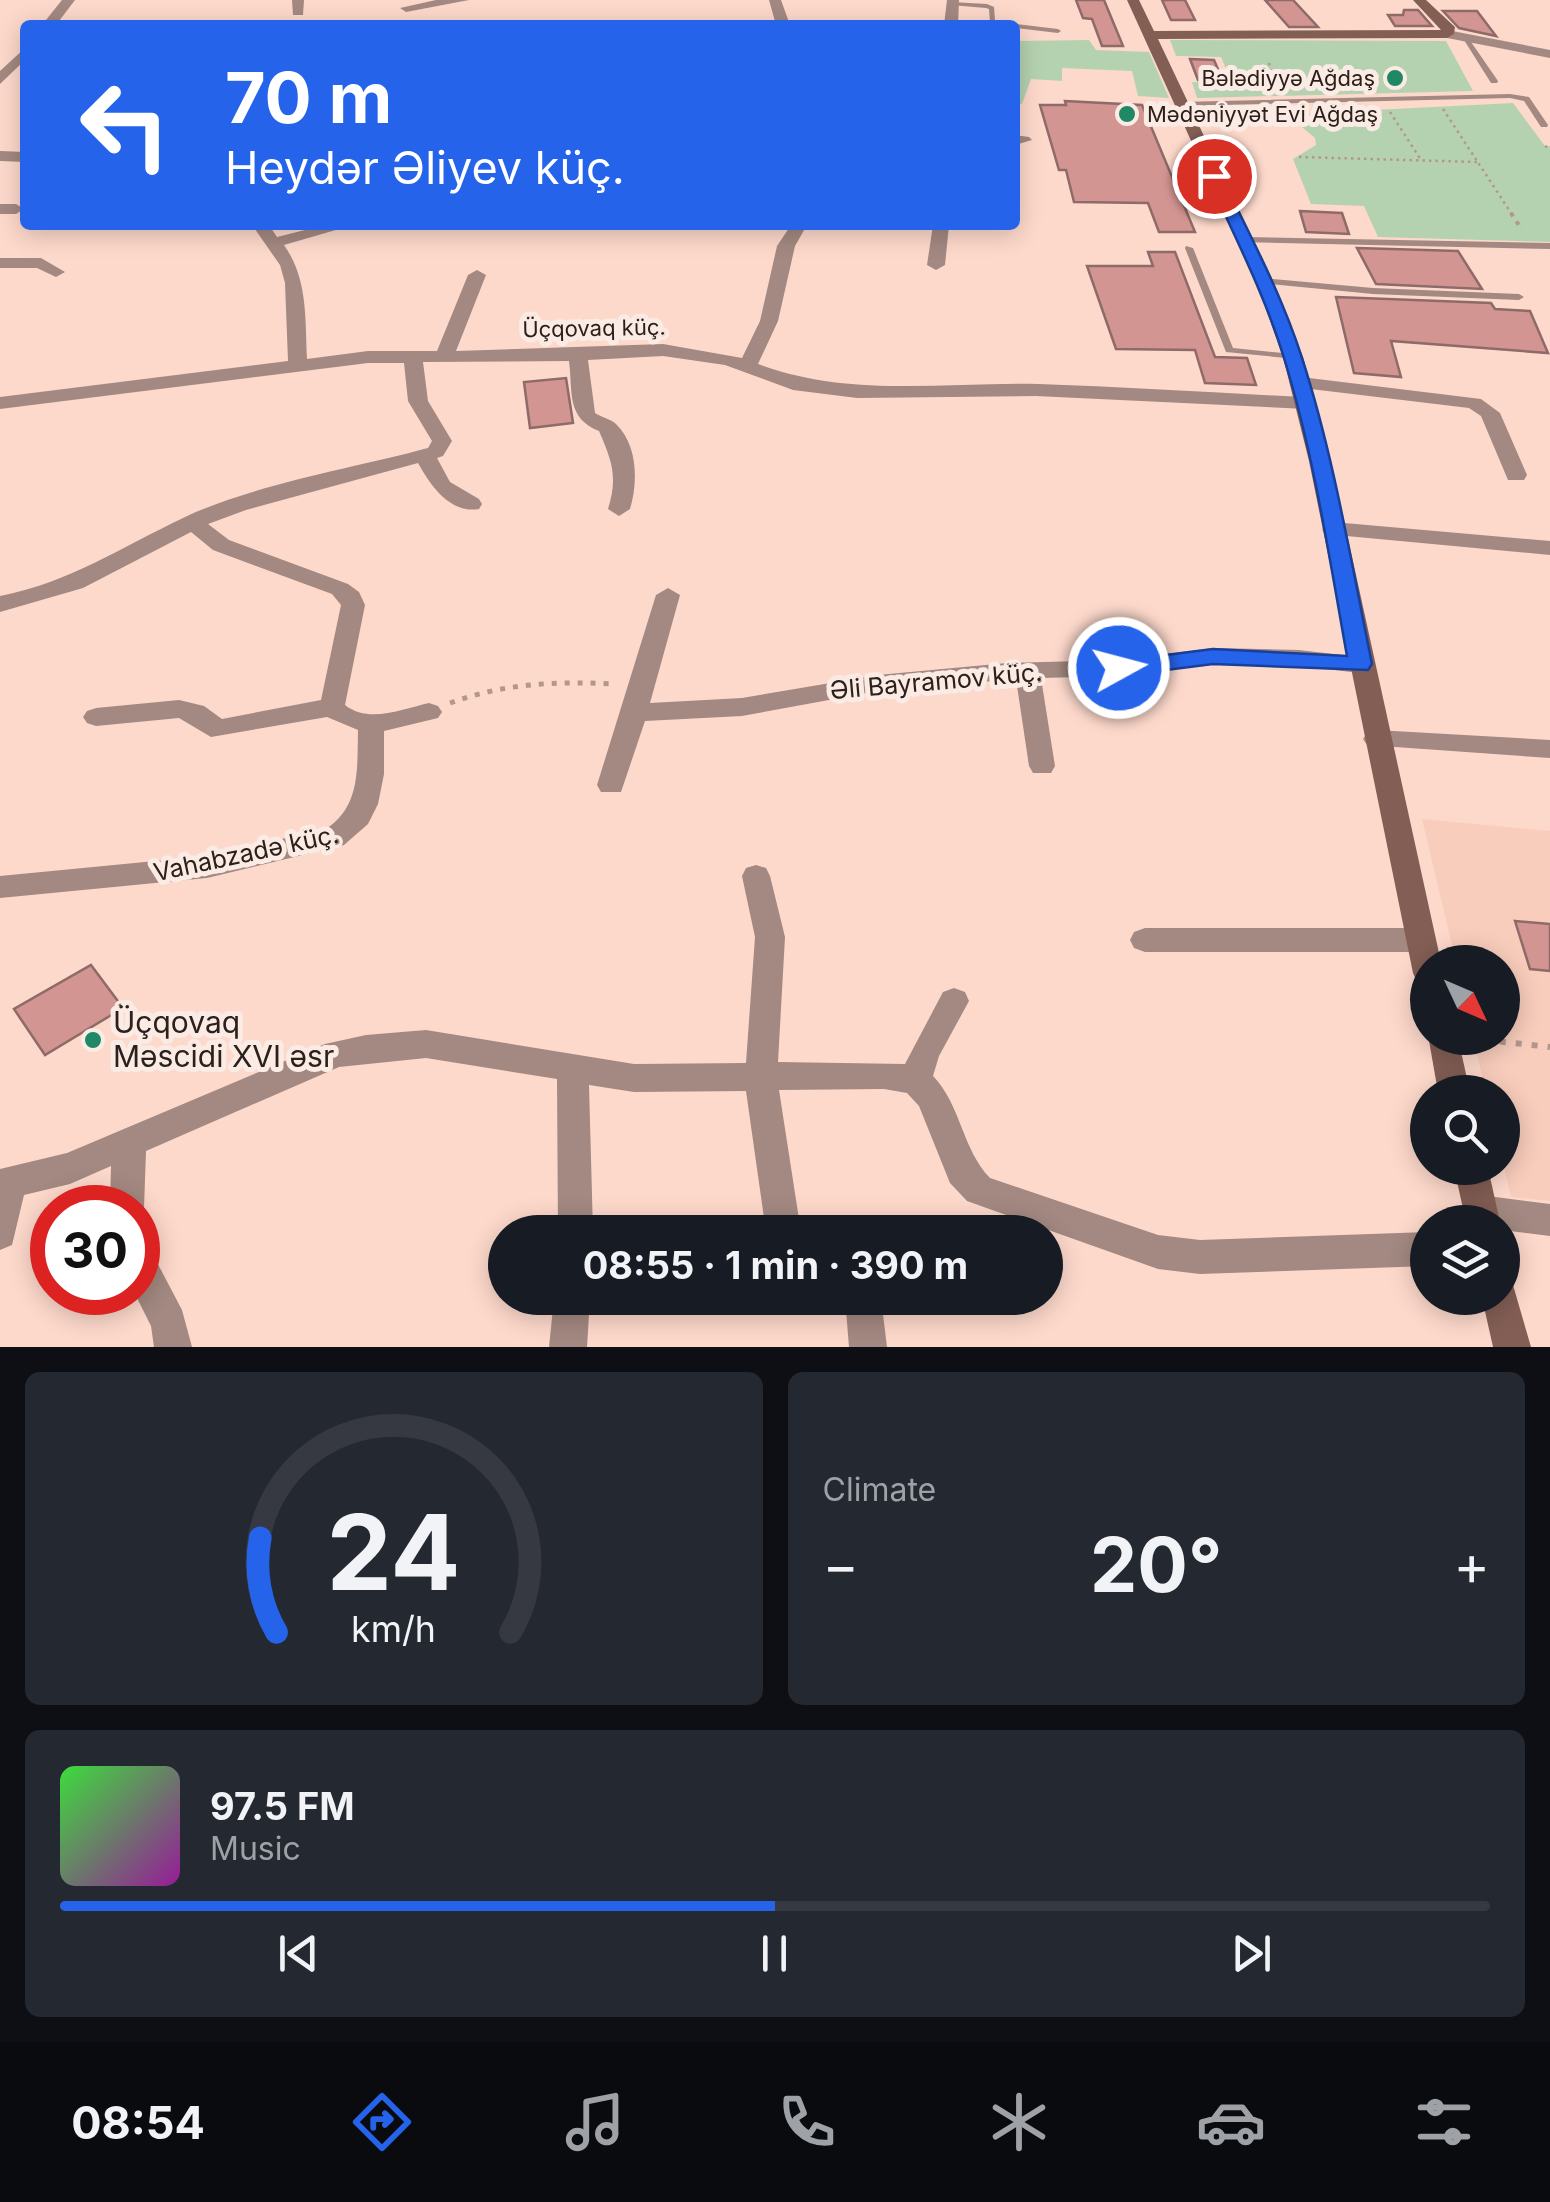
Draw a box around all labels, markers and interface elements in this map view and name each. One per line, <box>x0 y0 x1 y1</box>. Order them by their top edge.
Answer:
text: 70 m <box>225 55 392 140</box>
icon: left <box>60 60 190 190</box>
place label: Bələdiyyə Ağdaş <box>1201 65 1375 91</box>
marker: Bələdiyyə Ağdaş <box>1384 67 1406 89</box>
place label: Mədəniyyət Evi Ağdaş <box>1147 101 1378 127</box>
marker: Mədəniyyət Evi Ağdaş <box>1116 103 1138 125</box>
pin <box>1172 134 1257 219</box>
text: Heydər Əliyev küç. <box>225 140 625 195</box>
icon: arrive <box>1187 149 1242 204</box>
street label: Üçqovaq küç. <box>522 314 666 342</box>
position arrow <box>1067 616 1171 720</box>
street label: Əli Bayramov küç. <box>829 657 1043 705</box>
street label: Vahabzadə küç. <box>151 819 341 887</box>
north arrow <box>1410 945 1520 1055</box>
map controls <box>1410 945 1520 1315</box>
place label: Üçqovaq Məscidi XVI əsr <box>113 1004 334 1074</box>
marker: Üçqovaq Məscidi XVI əsr <box>82 1029 104 1051</box>
button: search <box>1410 1075 1520 1185</box>
speed limit sign: 30 <box>30 1185 160 1315</box>
button: layers <box>1410 1205 1520 1315</box>
text: 08:55 · 1 min · 390 m <box>583 1242 968 1288</box>
text: Climate <box>823 1470 936 1509</box>
text: 24 <box>327 1489 461 1615</box>
text: 20° <box>1090 1519 1222 1610</box>
text: − <box>823 1532 859 1598</box>
text: + <box>1454 1532 1490 1598</box>
text: km/h <box>351 1607 436 1651</box>
text: 97.5 FM <box>210 1783 355 1829</box>
text: Music <box>210 1829 301 1868</box>
icon: previous <box>271 1926 326 1981</box>
icon: pause <box>747 1926 802 1981</box>
icon: next <box>1224 1926 1279 1981</box>
icon: directions <box>347 2087 417 2157</box>
icon: music <box>560 2087 630 2157</box>
icon: phone <box>772 2087 842 2157</box>
icon: climate <box>984 2087 1054 2157</box>
icon: car <box>1196 2087 1266 2157</box>
icon: filters <box>1409 2087 1479 2157</box>
text: 08:54 <box>71 2095 205 2150</box>

